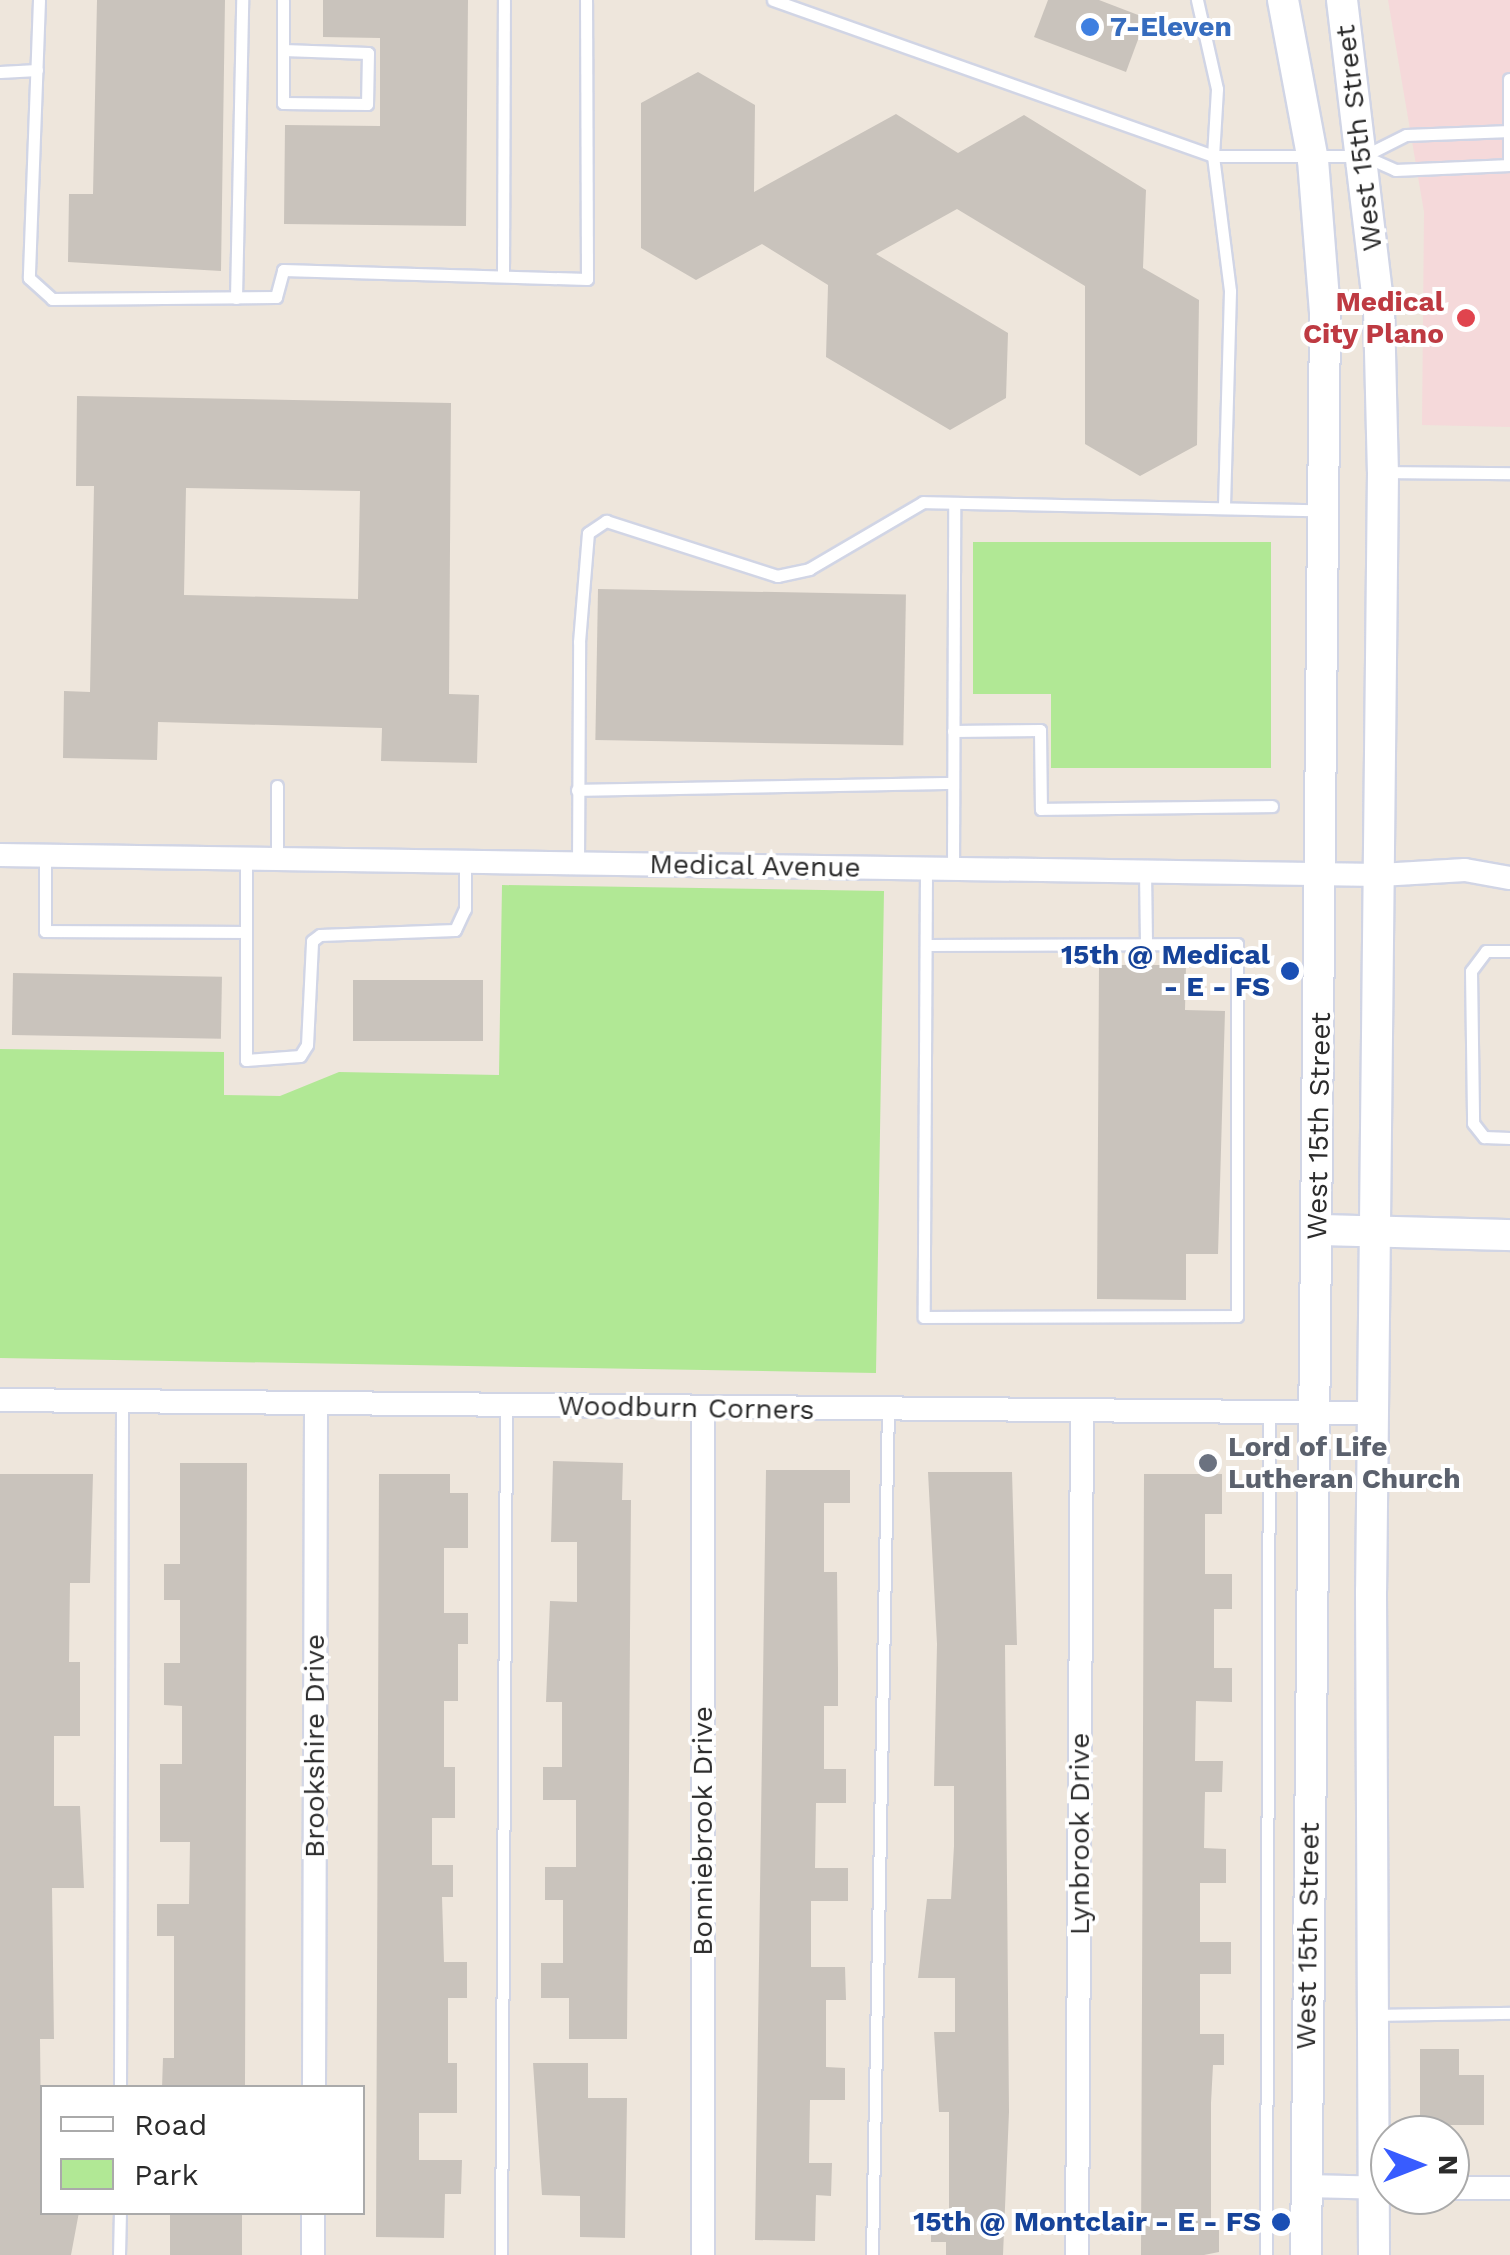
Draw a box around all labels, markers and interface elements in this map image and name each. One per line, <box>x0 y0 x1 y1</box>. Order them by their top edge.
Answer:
place label: 7-Eleven <box>1110 10 1232 44</box>
marker: 7-Eleven <box>1079 16 1101 38</box>
street label: West 15th Street <box>1328 23 1390 253</box>
place label: Medical City Plano <box>1302 285 1444 351</box>
marker: Medical City Plano <box>1453 305 1479 331</box>
street label: Medical Avenue <box>648 847 862 885</box>
place label: 15th @ Medical - E - FS <box>1061 938 1270 1004</box>
marker: 15th @ Medical - E - FS <box>1279 960 1301 982</box>
street label: West 15th Street <box>1300 1012 1338 1240</box>
street label: Woodburn Corners <box>557 1389 815 1427</box>
place label: Lord of Life Lutheran Church <box>1228 1430 1461 1496</box>
marker: Lord of Life Lutheran Church <box>1197 1452 1219 1474</box>
street label: Brookshire Drive <box>298 1634 332 1858</box>
street label: Bonniebrook Drive <box>686 1706 720 1956</box>
street label: Lynbrook Drive <box>1063 1732 1097 1936</box>
street label: West 15th Street <box>1289 1822 1327 2050</box>
legend <box>40 2085 365 2215</box>
text: Road <box>134 2107 207 2142</box>
north arrow <box>1370 2115 1470 2215</box>
text: N <box>1432 2155 1465 2175</box>
text: Park <box>134 2157 199 2192</box>
place label: 15th @ Montclair - E - FS <box>913 2205 1261 2239</box>
marker: 15th @ Montclair - E - FS <box>1270 2211 1292 2233</box>

